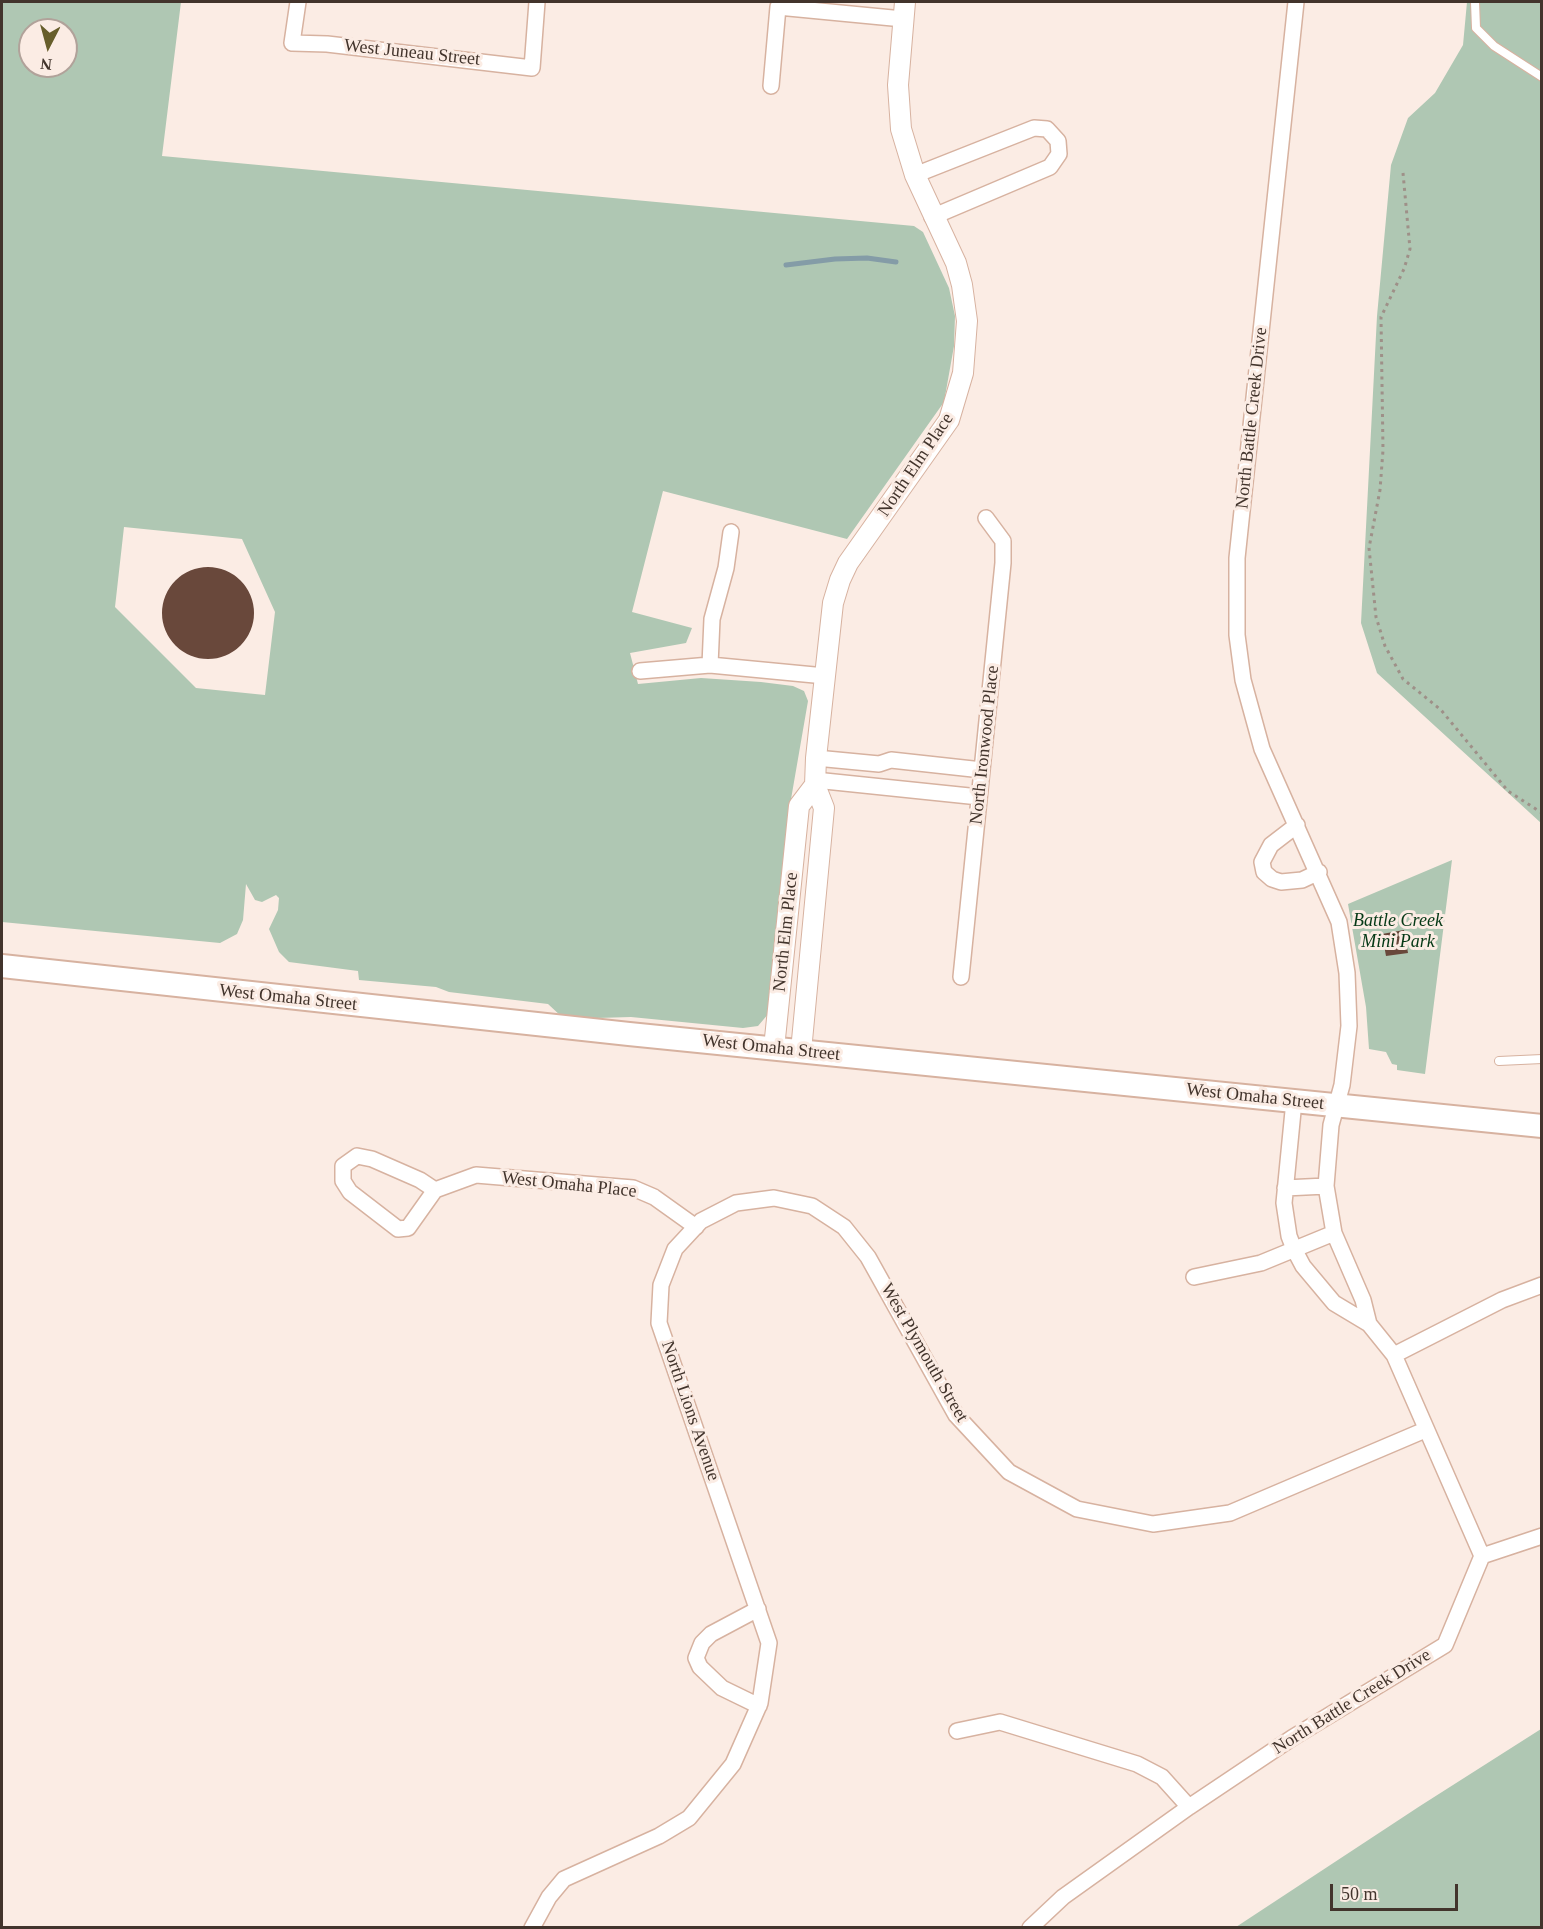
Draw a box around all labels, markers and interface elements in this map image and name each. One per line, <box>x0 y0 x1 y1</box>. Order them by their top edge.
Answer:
north arrow <box>18 18 78 78</box>
street label: West Juneau Street <box>343 35 481 71</box>
text: N <box>40 55 53 73</box>
street label: North Battle Creek Drive <box>1232 326 1272 510</box>
street label: North Elm Place <box>874 409 958 521</box>
street label: North Ironwood Place <box>966 664 1004 826</box>
street label: North Elm Place <box>769 871 803 993</box>
park label: Battle Creek Mini Park <box>1353 910 1443 952</box>
street label: West Omaha Street <box>218 980 358 1016</box>
street label: West Omaha Street <box>701 1030 841 1066</box>
street label: West Omaha Street <box>1185 1079 1325 1115</box>
street label: West Omaha Place <box>500 1167 638 1203</box>
street label: West Plymouth Street <box>876 1280 972 1426</box>
street label: North Lions Avenue <box>656 1338 724 1484</box>
street label: North Battle Creek Drive <box>1269 1645 1435 1759</box>
scale bar <box>1333 1872 1460 1910</box>
text: 50 m <box>1341 1884 1378 1904</box>

